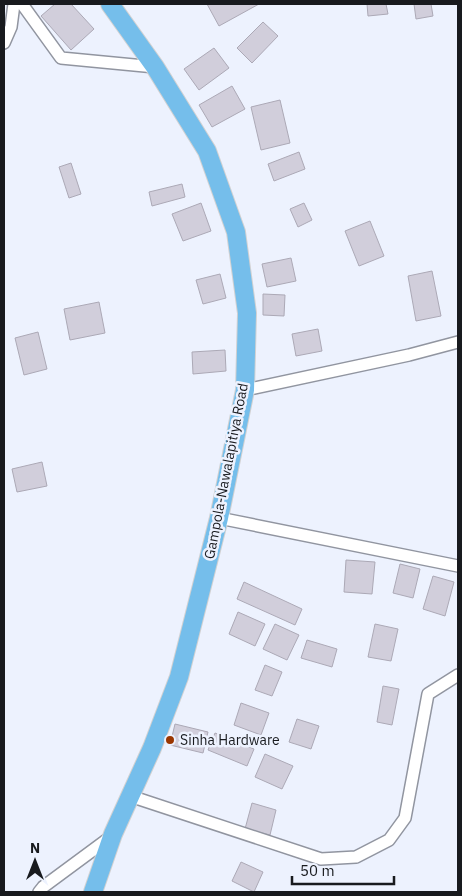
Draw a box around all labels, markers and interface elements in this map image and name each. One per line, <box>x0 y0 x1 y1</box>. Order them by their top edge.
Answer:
street label: Gampola-Nawalapitiya Road <box>200 382 252 560</box>
place label: Sinha Hardware <box>180 731 280 749</box>
marker: Sinha Hardware <box>164 734 176 746</box>
north arrow <box>10 836 60 886</box>
text: N <box>30 839 40 857</box>
scale bar <box>292 854 394 886</box>
text: 50 m <box>300 861 335 880</box>

